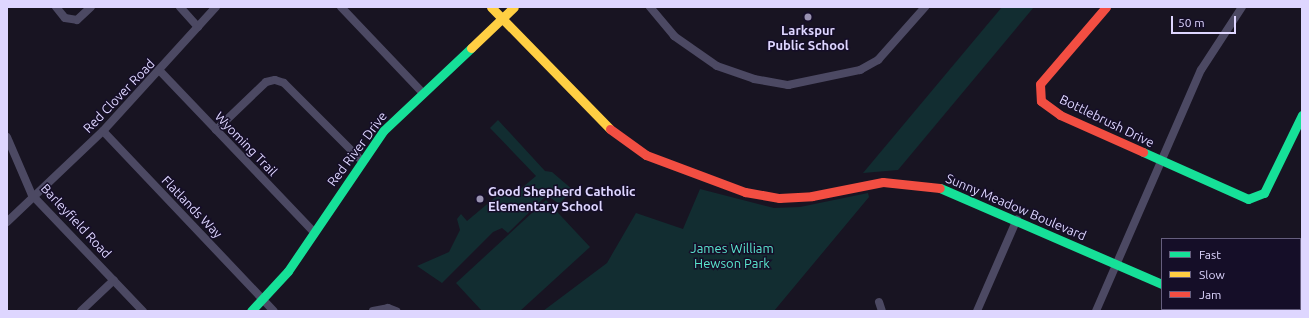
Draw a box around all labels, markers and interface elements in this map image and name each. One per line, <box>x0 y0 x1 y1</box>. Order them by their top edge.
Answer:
scale bar <box>1173 8 1238 34</box>
marker: Larkspur Public School <box>803 12 813 22</box>
text: 50 m <box>1178 16 1205 29</box>
place label: Larkspur Public School <box>767 23 849 54</box>
street label: Red Clover Road <box>80 56 158 136</box>
street label: Bottlebrush Drive <box>1057 91 1157 151</box>
street label: Wyoming Trail <box>212 109 280 179</box>
street label: Red River Drive <box>324 109 390 189</box>
street label: Sunny Meadow Boulevard <box>943 170 1089 244</box>
street label: Flatlands Way <box>158 173 226 241</box>
street label: Barleyfield Road <box>38 181 114 261</box>
place label: Good Shepherd Catholic Elementary School <box>488 184 635 215</box>
marker: Good Shepherd Catholic Elementary School <box>475 194 485 204</box>
legend <box>1161 238 1301 310</box>
park label: James William Hewson Park <box>690 241 774 272</box>
text: Fast <box>1199 248 1221 261</box>
text: Slow <box>1199 268 1225 281</box>
text: Jam <box>1199 288 1221 301</box>

